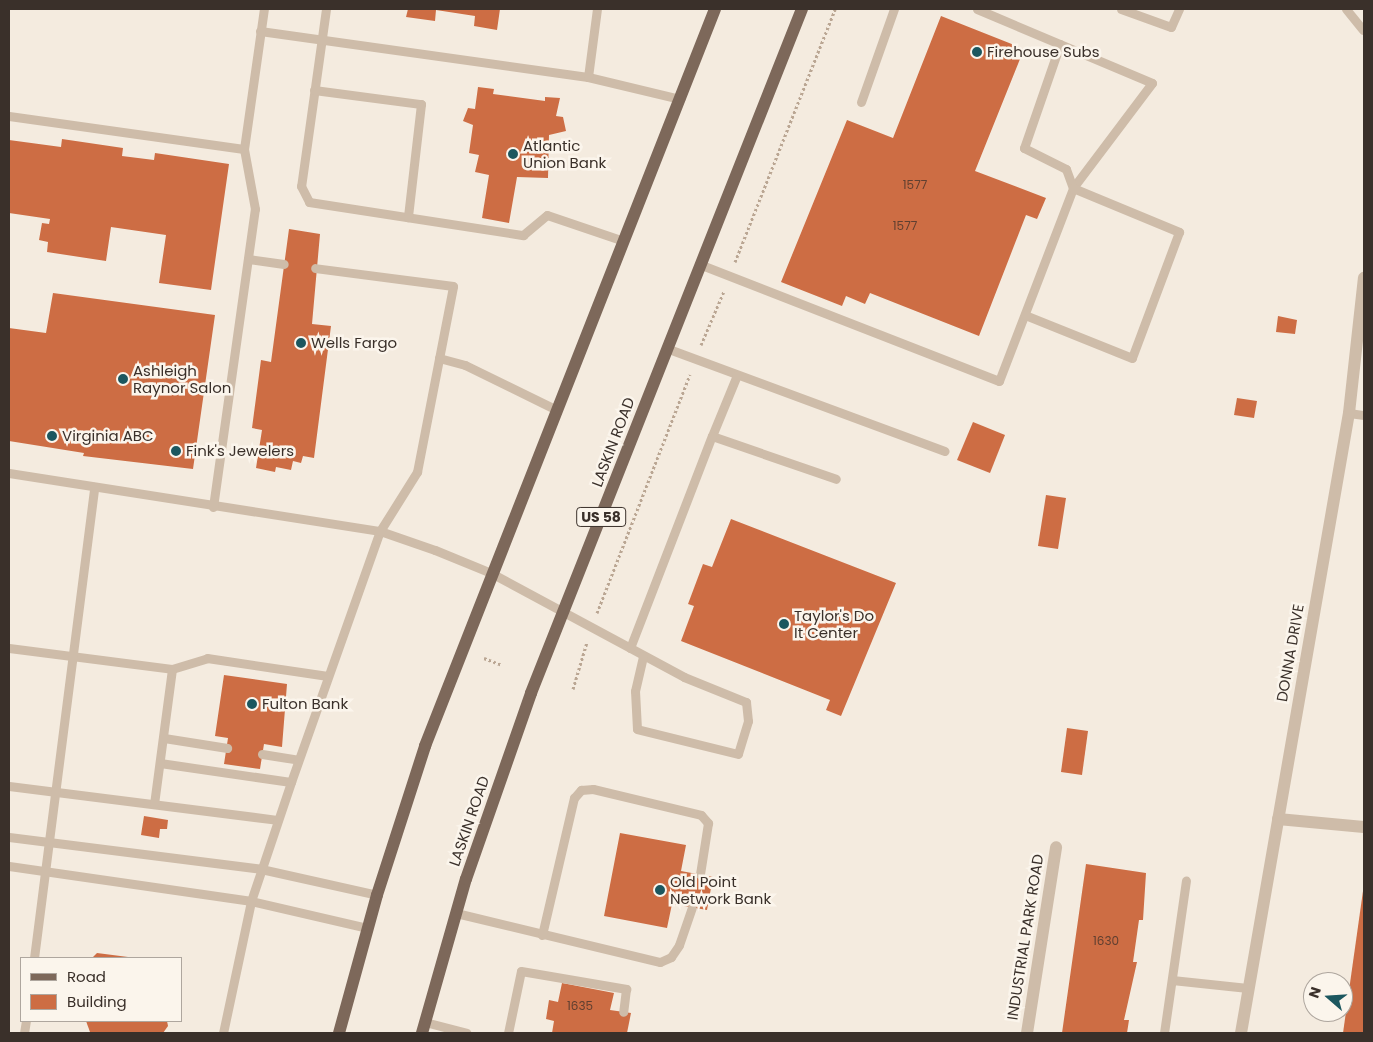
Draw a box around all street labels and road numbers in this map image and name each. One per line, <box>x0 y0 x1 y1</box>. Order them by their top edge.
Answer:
street label: LASKIN ROAD <box>588 395 638 489</box>
road number: US 58 <box>576 506 626 528</box>
street label: DONNA DRIVE <box>1273 603 1307 703</box>
street label: LASKIN ROAD <box>445 774 493 868</box>
street label: INDUSTRIAL PARK ROAD <box>1003 853 1047 1021</box>

